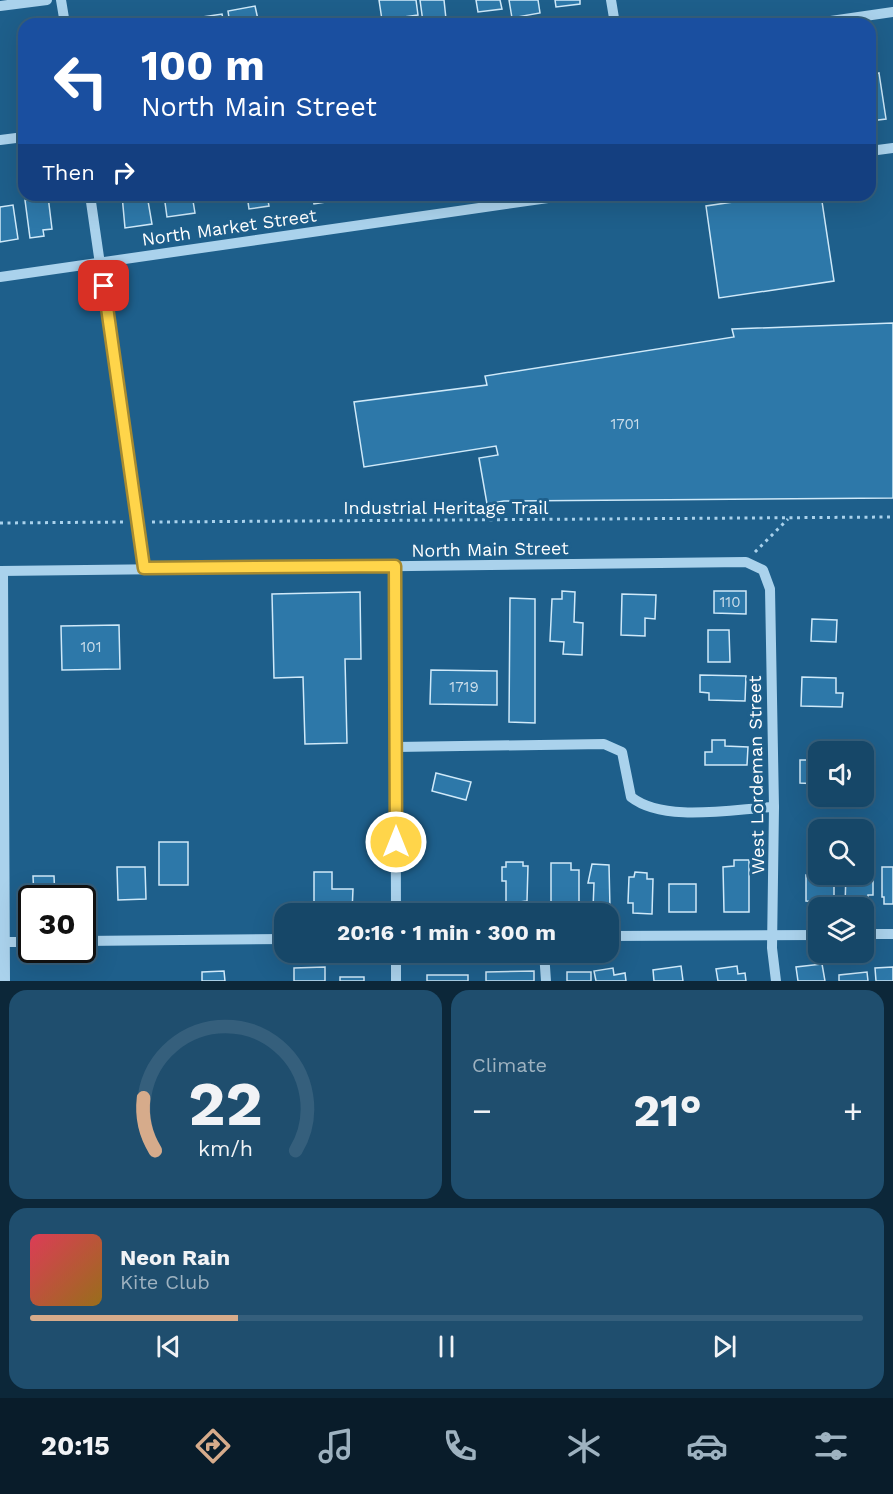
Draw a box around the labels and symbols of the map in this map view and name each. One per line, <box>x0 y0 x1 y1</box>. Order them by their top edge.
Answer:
street label: North Market Street <box>140 204 318 250</box>
pin <box>78 260 129 311</box>
house number: 1701 <box>610 415 640 433</box>
street label: Industrial Heritage Trail <box>343 497 549 518</box>
street label: North Main Street <box>411 537 569 561</box>
house number: 110 <box>719 593 741 611</box>
house number: 101 <box>80 638 102 656</box>
street label: West Lordeman Street <box>744 675 768 875</box>
house number: 1719 <box>449 678 479 696</box>
position arrow <box>364 810 428 874</box>
speed limit sign: 30 <box>18 885 96 963</box>

